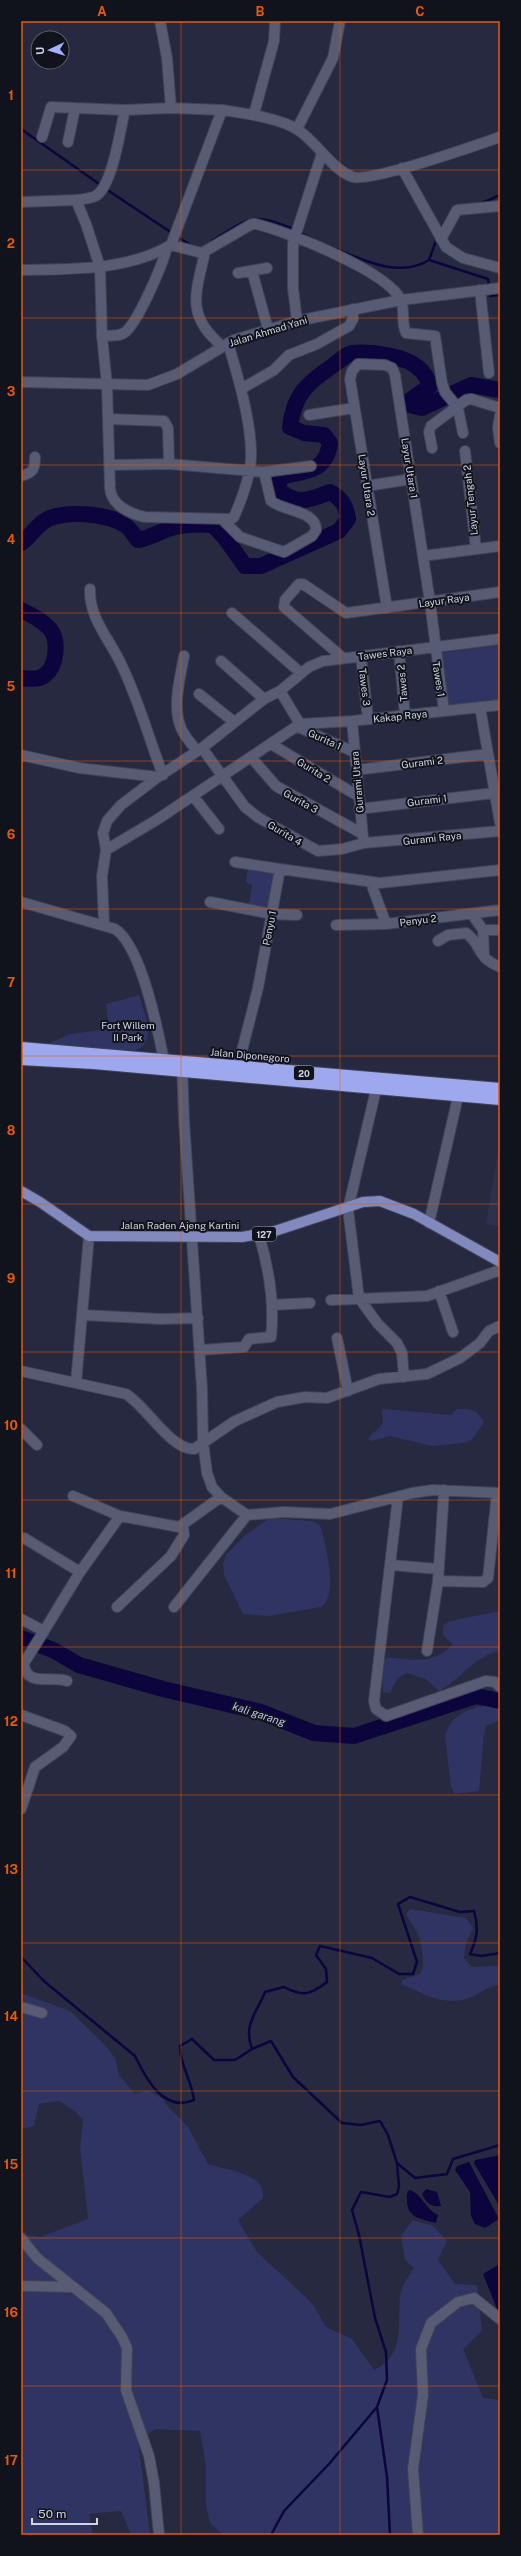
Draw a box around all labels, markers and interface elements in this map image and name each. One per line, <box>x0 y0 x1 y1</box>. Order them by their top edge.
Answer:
text: A <box>97 4 107 19</box>
text: B <box>256 4 265 19</box>
text: C <box>415 4 425 19</box>
north arrow <box>30 30 70 70</box>
text: U <box>34 46 46 55</box>
text: 1 <box>8 88 14 103</box>
text: 2 <box>7 236 15 251</box>
street label: Jalan Ahmad Yani <box>228 313 308 349</box>
text: 3 <box>7 384 16 399</box>
street label: Layur Utara 1 <box>399 437 421 499</box>
street label: Layur Utara 2 <box>356 453 378 517</box>
street label: Layur Tengah 2 <box>460 464 480 536</box>
text: 4 <box>7 532 16 547</box>
street label: Layur Raya <box>418 590 470 610</box>
street label: Tawes Raya <box>357 644 413 662</box>
street label: Tawes 1 <box>430 660 448 698</box>
street label: Tawes 2 <box>394 664 410 702</box>
street label: Tawes 3 <box>357 668 373 706</box>
text: 5 <box>7 679 16 694</box>
street label: Kakap Raya <box>372 707 428 725</box>
street label: Gurita 1 <box>306 726 344 752</box>
street label: Gurami Utara <box>348 751 366 813</box>
street label: Gurami 2 <box>400 753 444 771</box>
street label: Gurita 2 <box>295 755 333 785</box>
street label: Gurita 3 <box>282 787 320 815</box>
street label: Gurami 1 <box>406 792 448 808</box>
street label: Gurita 4 <box>266 818 304 848</box>
text: 6 <box>7 827 16 842</box>
street label: Gurami Raya <box>402 829 462 847</box>
street label: Penyu 1 <box>260 910 278 946</box>
street label: Penyu 2 <box>399 912 437 928</box>
text: 7 <box>7 975 15 990</box>
park label: Fort Willem II Park <box>101 1019 155 1043</box>
street label: Jalan Diponegoro <box>210 1046 291 1064</box>
road number: 20 <box>294 1066 314 1080</box>
text: 8 <box>7 1123 16 1138</box>
street label: Jalan Raden Ajeng Kartini <box>121 1219 239 1231</box>
road number: 127 <box>252 1227 276 1241</box>
text: 9 <box>7 1271 15 1286</box>
text: 10 <box>4 1418 18 1433</box>
text: 11 <box>5 1566 17 1581</box>
water label: kali garang <box>231 1700 287 1728</box>
text: 12 <box>4 1714 18 1729</box>
text: 13 <box>4 1862 18 1877</box>
text: 14 <box>4 2009 19 2024</box>
text: 15 <box>4 2157 18 2172</box>
text: 16 <box>4 2305 18 2320</box>
text: 17 <box>4 2453 18 2468</box>
scale bar <box>32 2500 97 2526</box>
text: 50 m <box>38 2507 66 2521</box>

